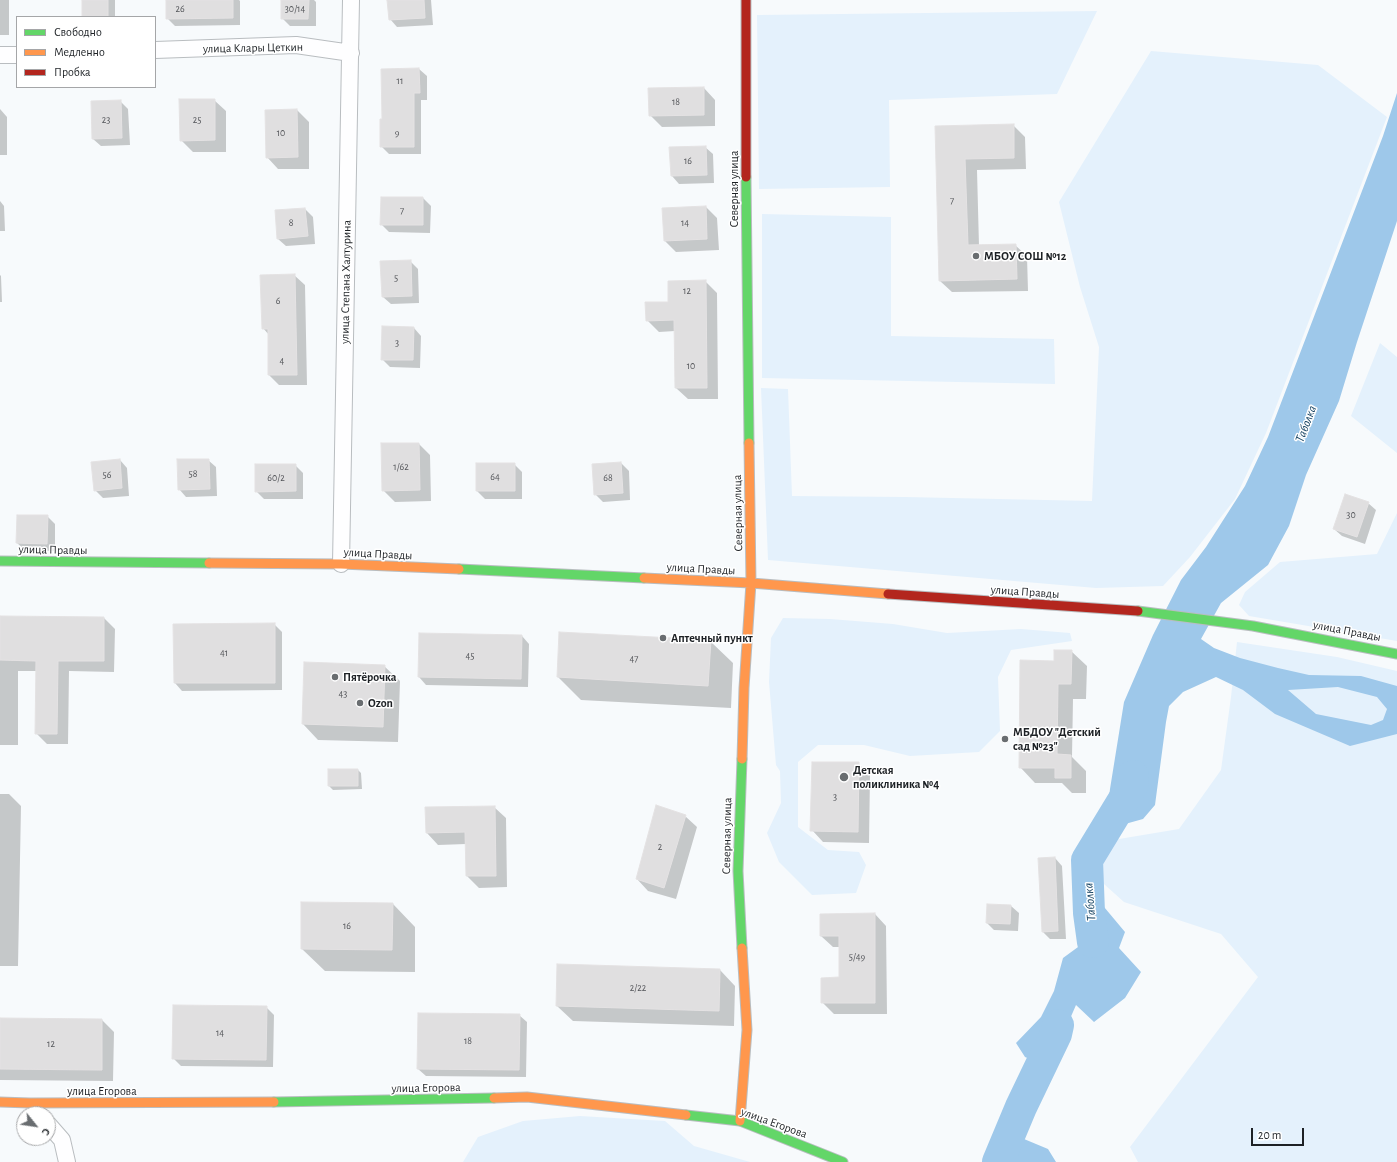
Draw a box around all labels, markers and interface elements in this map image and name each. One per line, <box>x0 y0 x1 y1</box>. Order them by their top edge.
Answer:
house number: 26 <box>175 3 185 15</box>
house number: 30/14 <box>285 3 305 15</box>
legend <box>16 16 156 88</box>
text: Свободно <box>54 26 102 38</box>
street label: улица Клары Цеткин <box>203 40 303 56</box>
text: Медленно <box>54 46 105 58</box>
text: Пробка <box>54 66 91 78</box>
house number: 11 <box>397 75 403 87</box>
house number: 18 <box>672 96 680 108</box>
house number: 23 <box>102 114 110 126</box>
house number: 25 <box>193 114 201 126</box>
house number: 10 <box>277 127 285 139</box>
house number: 9 <box>395 127 399 139</box>
street label: Северная улица <box>727 151 741 227</box>
house number: 16 <box>684 155 692 167</box>
house number: 7 <box>950 195 954 207</box>
house number: 7 <box>400 205 404 217</box>
house number: 8 <box>289 217 293 229</box>
house number: 14 <box>681 217 689 229</box>
street label: улица Степана Халтурина <box>338 220 354 344</box>
place label: МБОУ СОШ №12 <box>984 249 1066 263</box>
marker: МБОУ СОШ №12 <box>971 251 981 261</box>
house number: 5 <box>394 272 398 284</box>
house number: 12 <box>683 285 691 297</box>
house number: 6 <box>276 295 280 307</box>
house number: 3 <box>395 337 399 349</box>
house number: 4 <box>280 355 284 367</box>
house number: 10 <box>687 360 695 372</box>
water label: Таболка <box>1292 403 1320 445</box>
house number: 1/62 <box>393 461 409 473</box>
house number: 58 <box>189 468 197 480</box>
house number: 56 <box>103 469 111 481</box>
house number: 64 <box>490 471 500 483</box>
house number: 60/2 <box>267 472 285 484</box>
house number: 68 <box>603 472 613 484</box>
street label: Северная улица <box>730 474 746 552</box>
house number: 30 <box>1346 509 1356 521</box>
street label: улица Правды <box>18 542 88 558</box>
street label: улица Правды <box>343 545 413 563</box>
street label: улица Правды <box>666 560 736 578</box>
street label: улица Правды <box>990 582 1060 602</box>
street label: улица Правды <box>1312 617 1382 645</box>
place label: Аптечный пункт <box>671 631 753 645</box>
marker: Аптечный пункт <box>658 633 668 643</box>
house number: 41 <box>220 647 228 659</box>
house number: 45 <box>466 650 474 662</box>
house number: 47 <box>630 653 638 665</box>
place label: Пятёрочка <box>343 670 396 684</box>
marker: Пятёрочка <box>330 672 340 682</box>
house number: 43 <box>339 688 347 700</box>
place label: Ozon <box>368 696 393 710</box>
marker: Ozon <box>355 698 365 708</box>
place label: МБДОУ "Детский сад №23" <box>1013 725 1101 753</box>
marker: МБДОУ "Детский сад №23" <box>1000 734 1010 744</box>
place label: Детская поликлиника №4 <box>853 763 939 791</box>
marker: Детская поликлиника №4 <box>838 771 850 783</box>
house number: 3 <box>833 791 837 803</box>
street label: Северная улица <box>719 797 735 875</box>
house number: 2 <box>658 841 662 853</box>
water label: Таболка <box>1081 882 1099 922</box>
house number: 16 <box>343 920 351 932</box>
house number: 5/49 <box>849 951 865 963</box>
house number: 2/22 <box>630 982 646 994</box>
house number: 14 <box>216 1027 224 1039</box>
house number: 18 <box>464 1035 472 1047</box>
house number: 12 <box>47 1038 55 1050</box>
street label: улица Егорова <box>391 1080 461 1096</box>
street label: улица Егорова <box>67 1084 137 1098</box>
street label: улица Егорова <box>739 1104 809 1142</box>
north arrow <box>16 1106 56 1146</box>
scale bar <box>1253 1120 1306 1146</box>
text: С <box>40 1126 52 1137</box>
text: 20 m <box>1258 1129 1281 1141</box>

